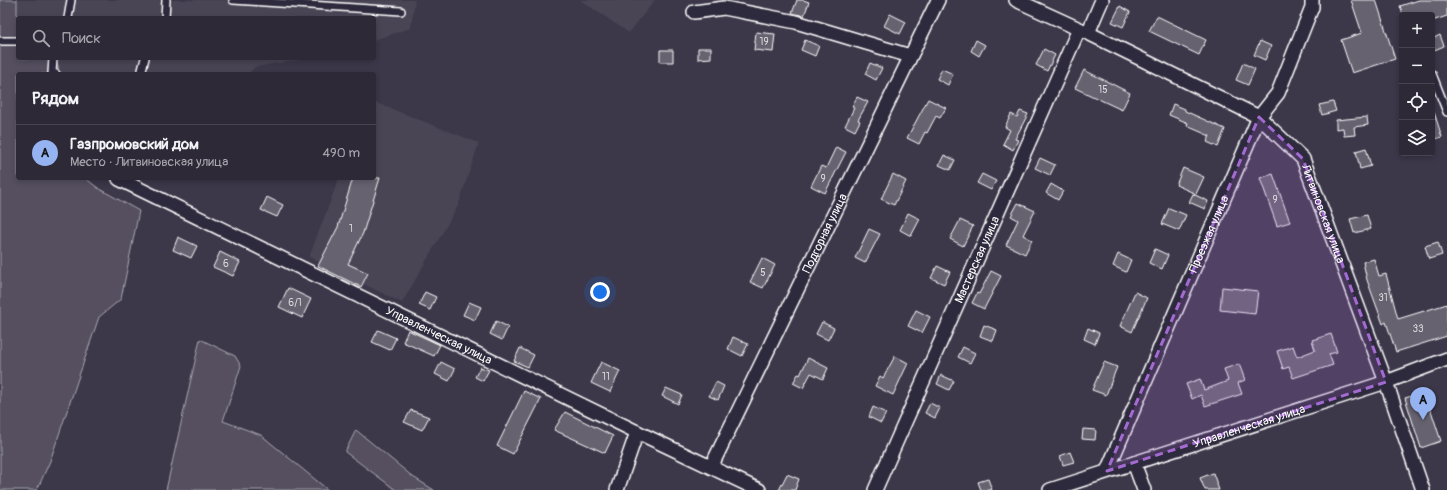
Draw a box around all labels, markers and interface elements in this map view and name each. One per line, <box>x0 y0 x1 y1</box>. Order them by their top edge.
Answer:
map controls <box>1399 12 1435 156</box>
button: + <box>1399 12 1435 48</box>
search box <box>16 16 376 60</box>
icon: search <box>30 27 52 49</box>
text: Поиск <box>62 29 101 48</box>
house number: 19 <box>759 36 769 48</box>
button: − <box>1399 48 1435 84</box>
house number: 15 <box>1098 84 1108 96</box>
button: locate <box>1399 84 1435 120</box>
text: Рядом <box>32 88 79 109</box>
button: layers <box>1399 120 1435 156</box>
text: Газпромовский дом <box>70 135 199 154</box>
text: A <box>41 145 49 161</box>
text: 490 m <box>323 145 360 161</box>
text: Место · Литвиновская улица <box>70 154 228 170</box>
street label: Литвиновская улица <box>1298 161 1349 266</box>
house number: 9 <box>820 173 826 185</box>
street label: Подгорная улица <box>799 190 851 275</box>
street label: Проезжая улица <box>1186 193 1232 275</box>
house number: 9 <box>1272 194 1278 206</box>
street label: Мастерская улица <box>951 213 1003 305</box>
house number: 1 <box>349 223 353 235</box>
house number: 6 <box>223 258 229 270</box>
house number: 5 <box>760 267 766 279</box>
your location <box>590 282 610 302</box>
house number: 31 <box>1378 292 1388 304</box>
house number: 6/1 <box>288 297 302 309</box>
street label: Управленческая улица <box>383 303 495 368</box>
house number: 33 <box>1412 323 1424 335</box>
house number: 11 <box>602 371 610 383</box>
pin: A <box>1410 387 1436 420</box>
street label: Управленческая улица <box>1191 401 1307 451</box>

